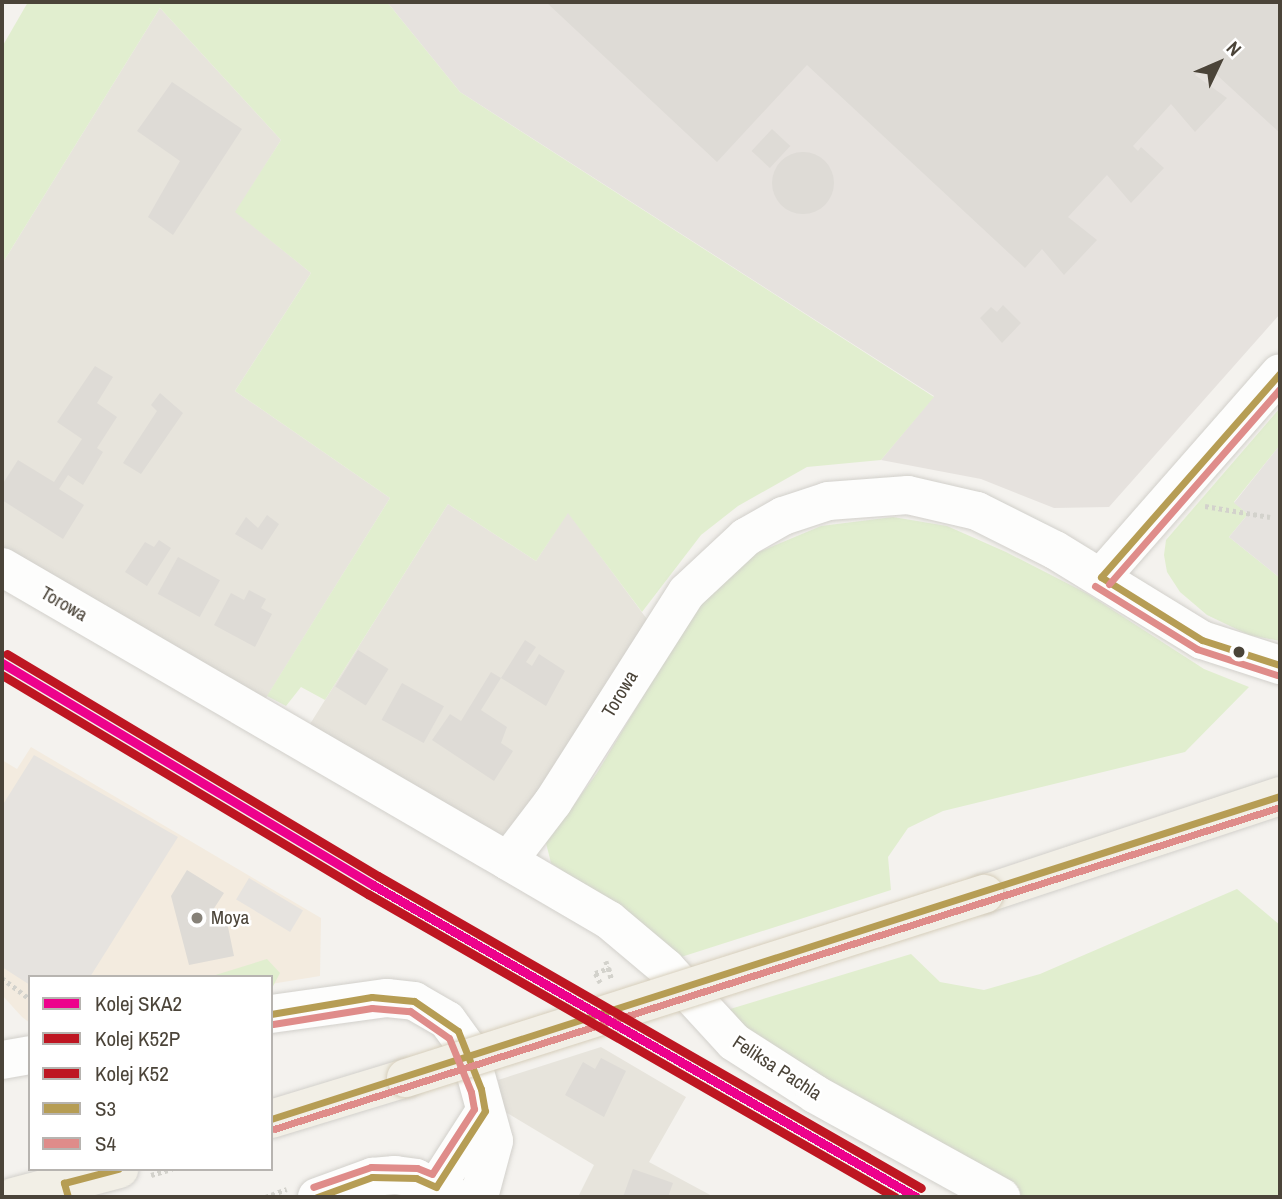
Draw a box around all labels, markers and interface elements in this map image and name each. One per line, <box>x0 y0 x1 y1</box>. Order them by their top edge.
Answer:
north arrow <box>1184 28 1254 98</box>
text: N <box>1221 35 1247 61</box>
street label: Torowa <box>37 582 91 626</box>
unlabelled marker <box>1232 645 1246 659</box>
street label: Torowa <box>597 667 643 721</box>
place label: Moya <box>211 907 249 929</box>
marker: Moya <box>189 910 205 926</box>
legend <box>28 975 273 1171</box>
text: Kolej SKA2 <box>95 989 182 1018</box>
text: Kolej K52P <box>95 1024 180 1053</box>
street label: Feliksa Pachla <box>728 1031 826 1105</box>
text: Kolej K52 <box>95 1059 169 1088</box>
text: S3 <box>95 1094 116 1123</box>
text: S4 <box>95 1129 116 1158</box>

